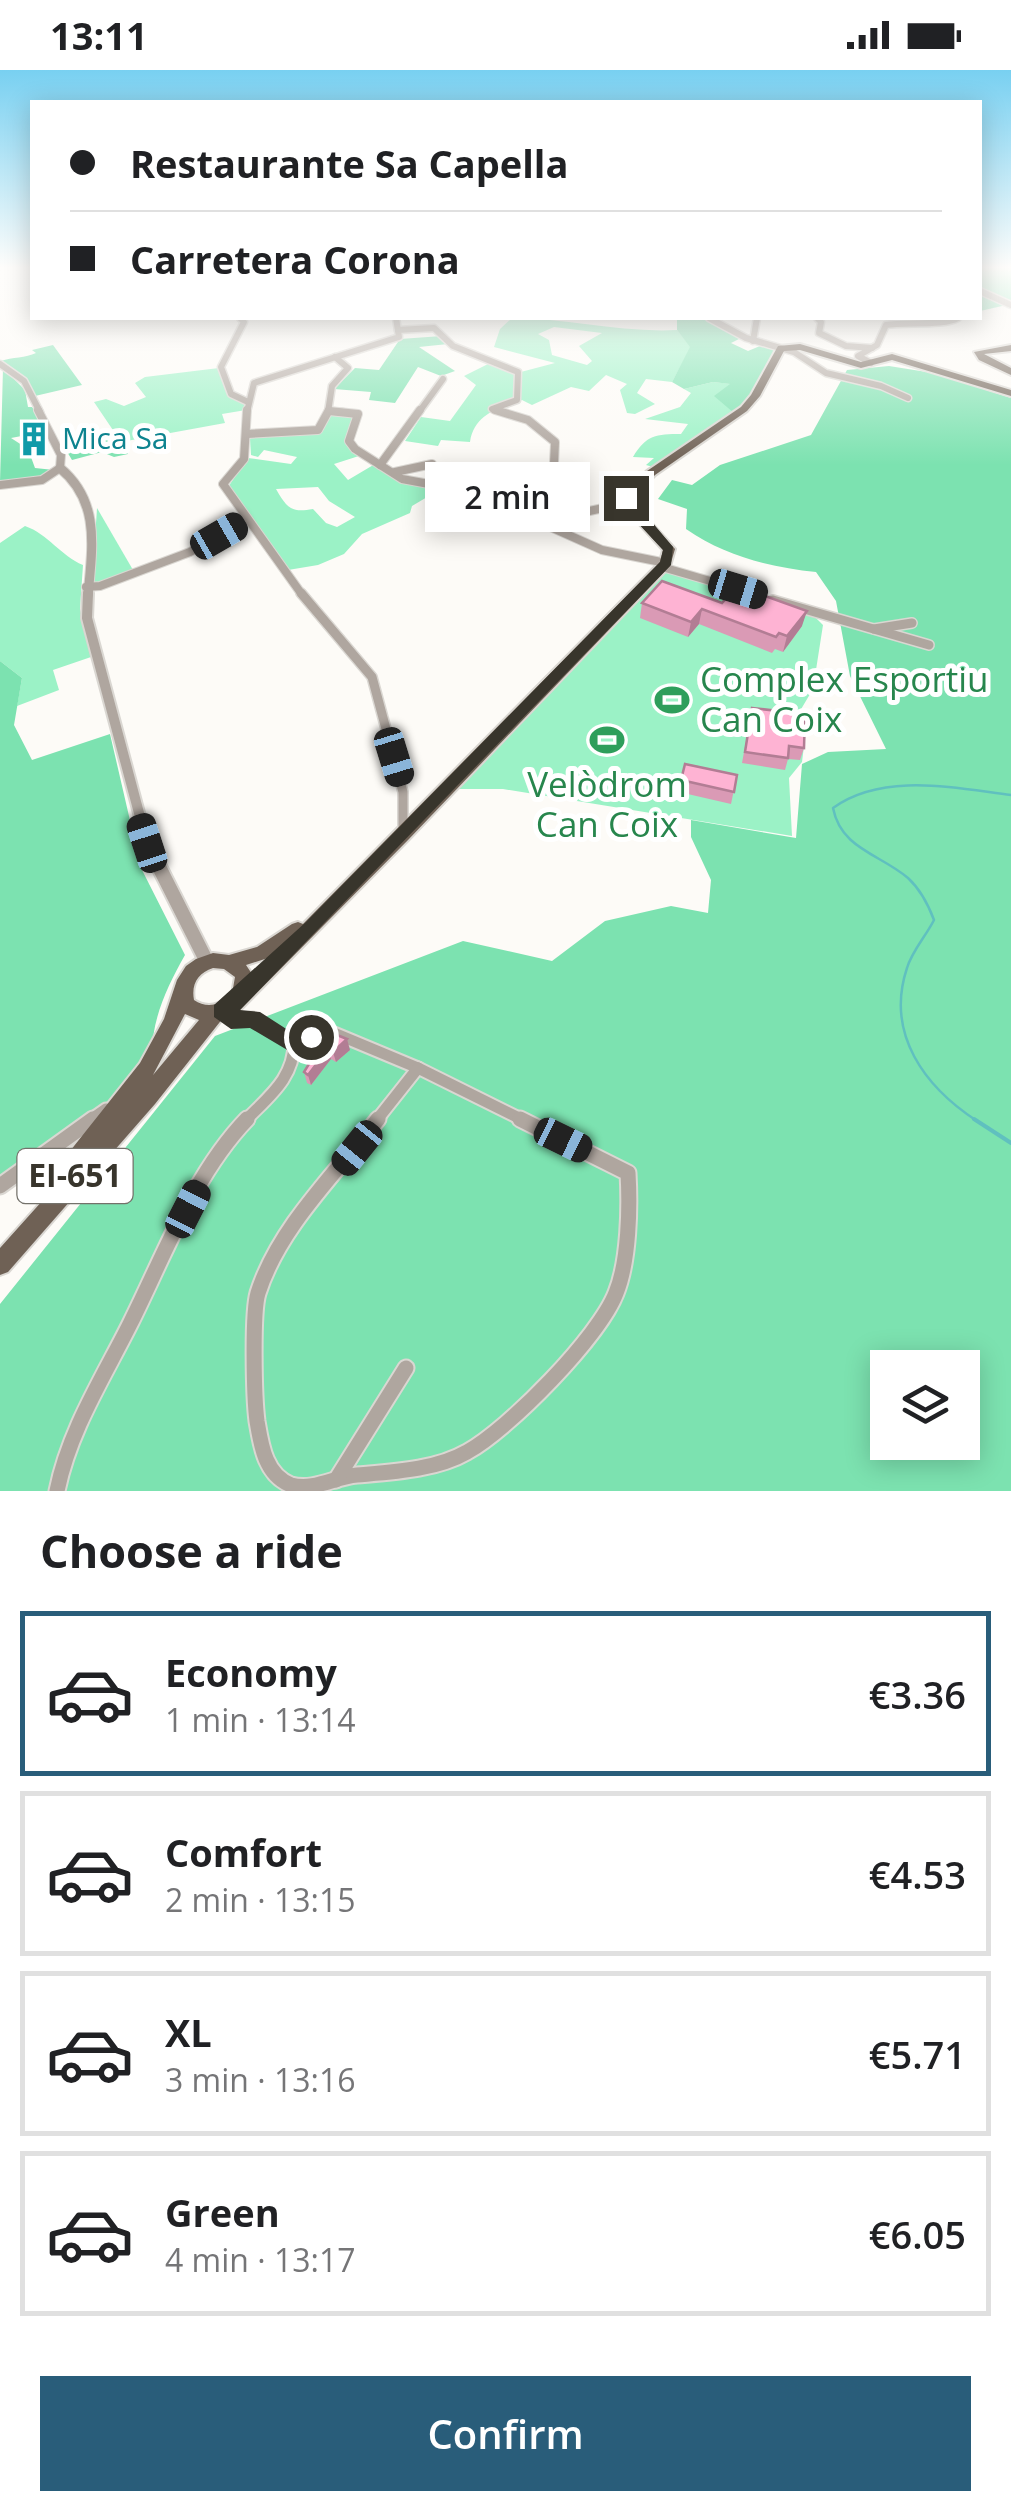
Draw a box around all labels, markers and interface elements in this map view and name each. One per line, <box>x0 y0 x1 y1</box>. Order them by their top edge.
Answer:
text: 13:11 <box>50 9 148 61</box>
text: Restaurante Sa Capella <box>130 137 568 189</box>
text: Carretera Corona <box>130 233 460 285</box>
place label: Mica Sa <box>62 417 169 458</box>
building icon: Mica Sa <box>15 420 53 458</box>
callout: 2 min <box>426 463 591 533</box>
text: 2 min <box>464 475 551 518</box>
route end <box>604 476 649 521</box>
car <box>186 508 252 564</box>
car <box>705 566 771 612</box>
place label: Complex Esportiu Can Coix <box>700 655 989 742</box>
sports icon: Complex Esportiu Can Coix <box>653 681 691 719</box>
sports icon: Velòdrom Can Coix <box>588 721 626 759</box>
car <box>371 724 417 790</box>
place label: Velòdrom Can Coix <box>527 760 687 847</box>
car <box>123 810 171 876</box>
route start <box>289 1015 334 1060</box>
car <box>529 1113 597 1167</box>
car <box>326 1115 388 1181</box>
road number: EI-651 <box>18 1149 132 1203</box>
car <box>161 1175 215 1243</box>
map controls <box>870 1350 980 1460</box>
button: layers <box>870 1350 980 1460</box>
text: Choose a ride <box>40 1520 343 1581</box>
text: Economy <box>165 1646 337 1698</box>
icon: car <box>45 1649 135 1739</box>
text: €3.36 <box>869 1668 966 1720</box>
text: 1 min · 13:14 <box>165 1698 356 1741</box>
text: Comfort <box>165 1826 322 1878</box>
icon: car <box>45 1829 135 1919</box>
text: €4.53 <box>869 1848 966 1900</box>
text: 2 min · 13:15 <box>165 1878 356 1921</box>
text: XL <box>165 2006 212 2058</box>
icon: car <box>45 2009 135 2099</box>
text: €5.71 <box>869 2028 966 2080</box>
text: 3 min · 13:16 <box>165 2058 356 2101</box>
text: Green <box>165 2186 280 2238</box>
icon: car <box>45 2189 135 2279</box>
text: €6.05 <box>869 2208 966 2260</box>
text: 4 min · 13:17 <box>165 2238 356 2281</box>
button: Confirm <box>40 2376 971 2491</box>

